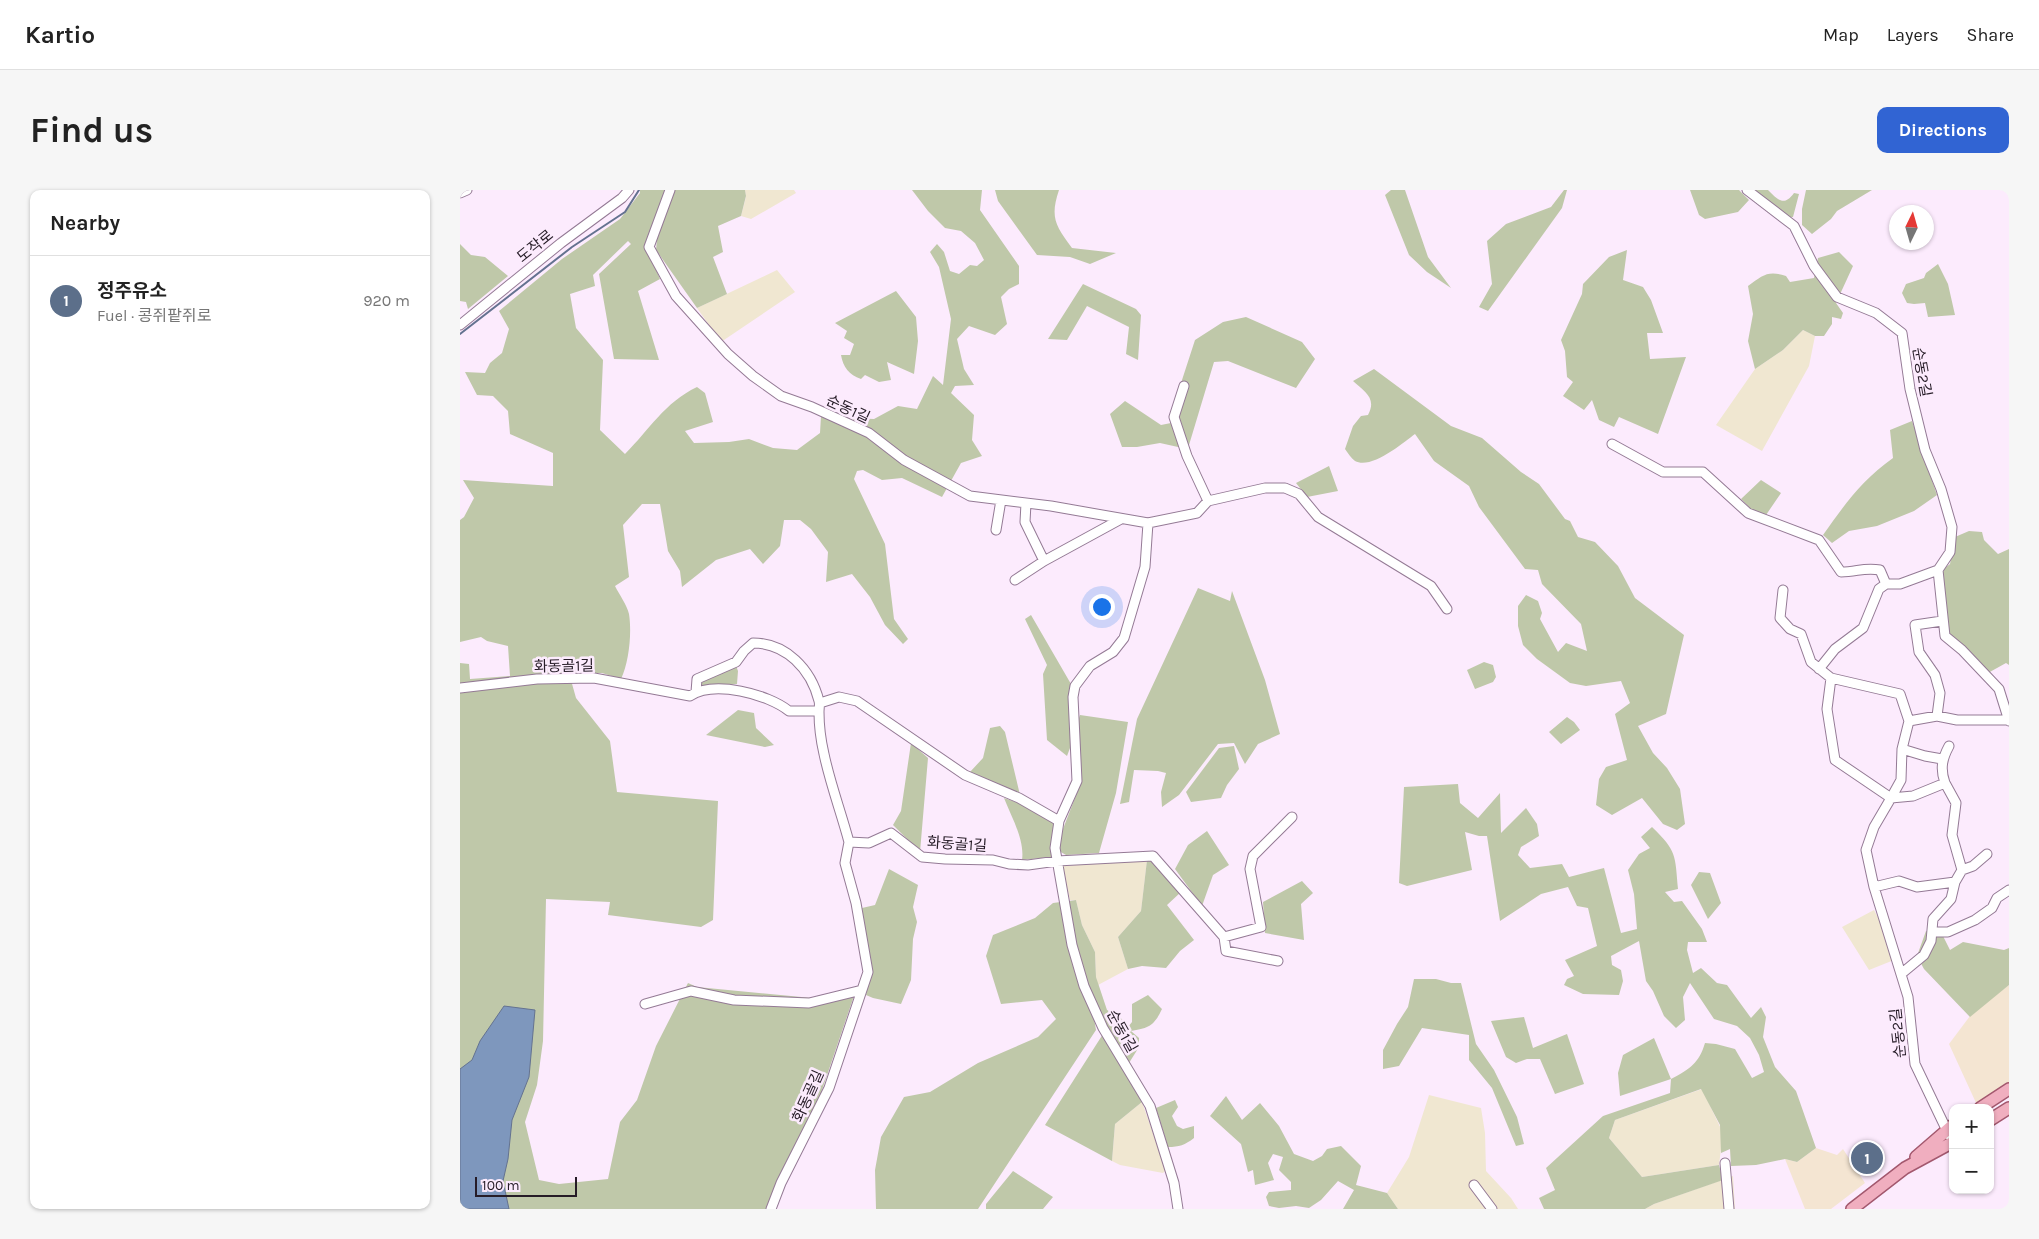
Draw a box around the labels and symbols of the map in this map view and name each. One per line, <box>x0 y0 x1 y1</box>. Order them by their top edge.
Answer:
north arrow <box>1889 205 1934 250</box>
street label: 도작로 <box>513 226 557 266</box>
street label: 순동2길 <box>1909 346 1935 398</box>
street label: 순동1길 <box>823 391 873 427</box>
your location <box>1089 594 1115 620</box>
street label: 화동골1길 <box>534 656 594 676</box>
street label: 화동골1길 <box>926 833 988 855</box>
street label: 순동1길 <box>1103 1006 1141 1056</box>
street label: 순동2길 <box>1886 1007 1910 1059</box>
street label: 화동골길 <box>789 1067 827 1125</box>
pin: 1 <box>1851 1139 1883 1177</box>
scale bar <box>475 1174 578 1197</box>

